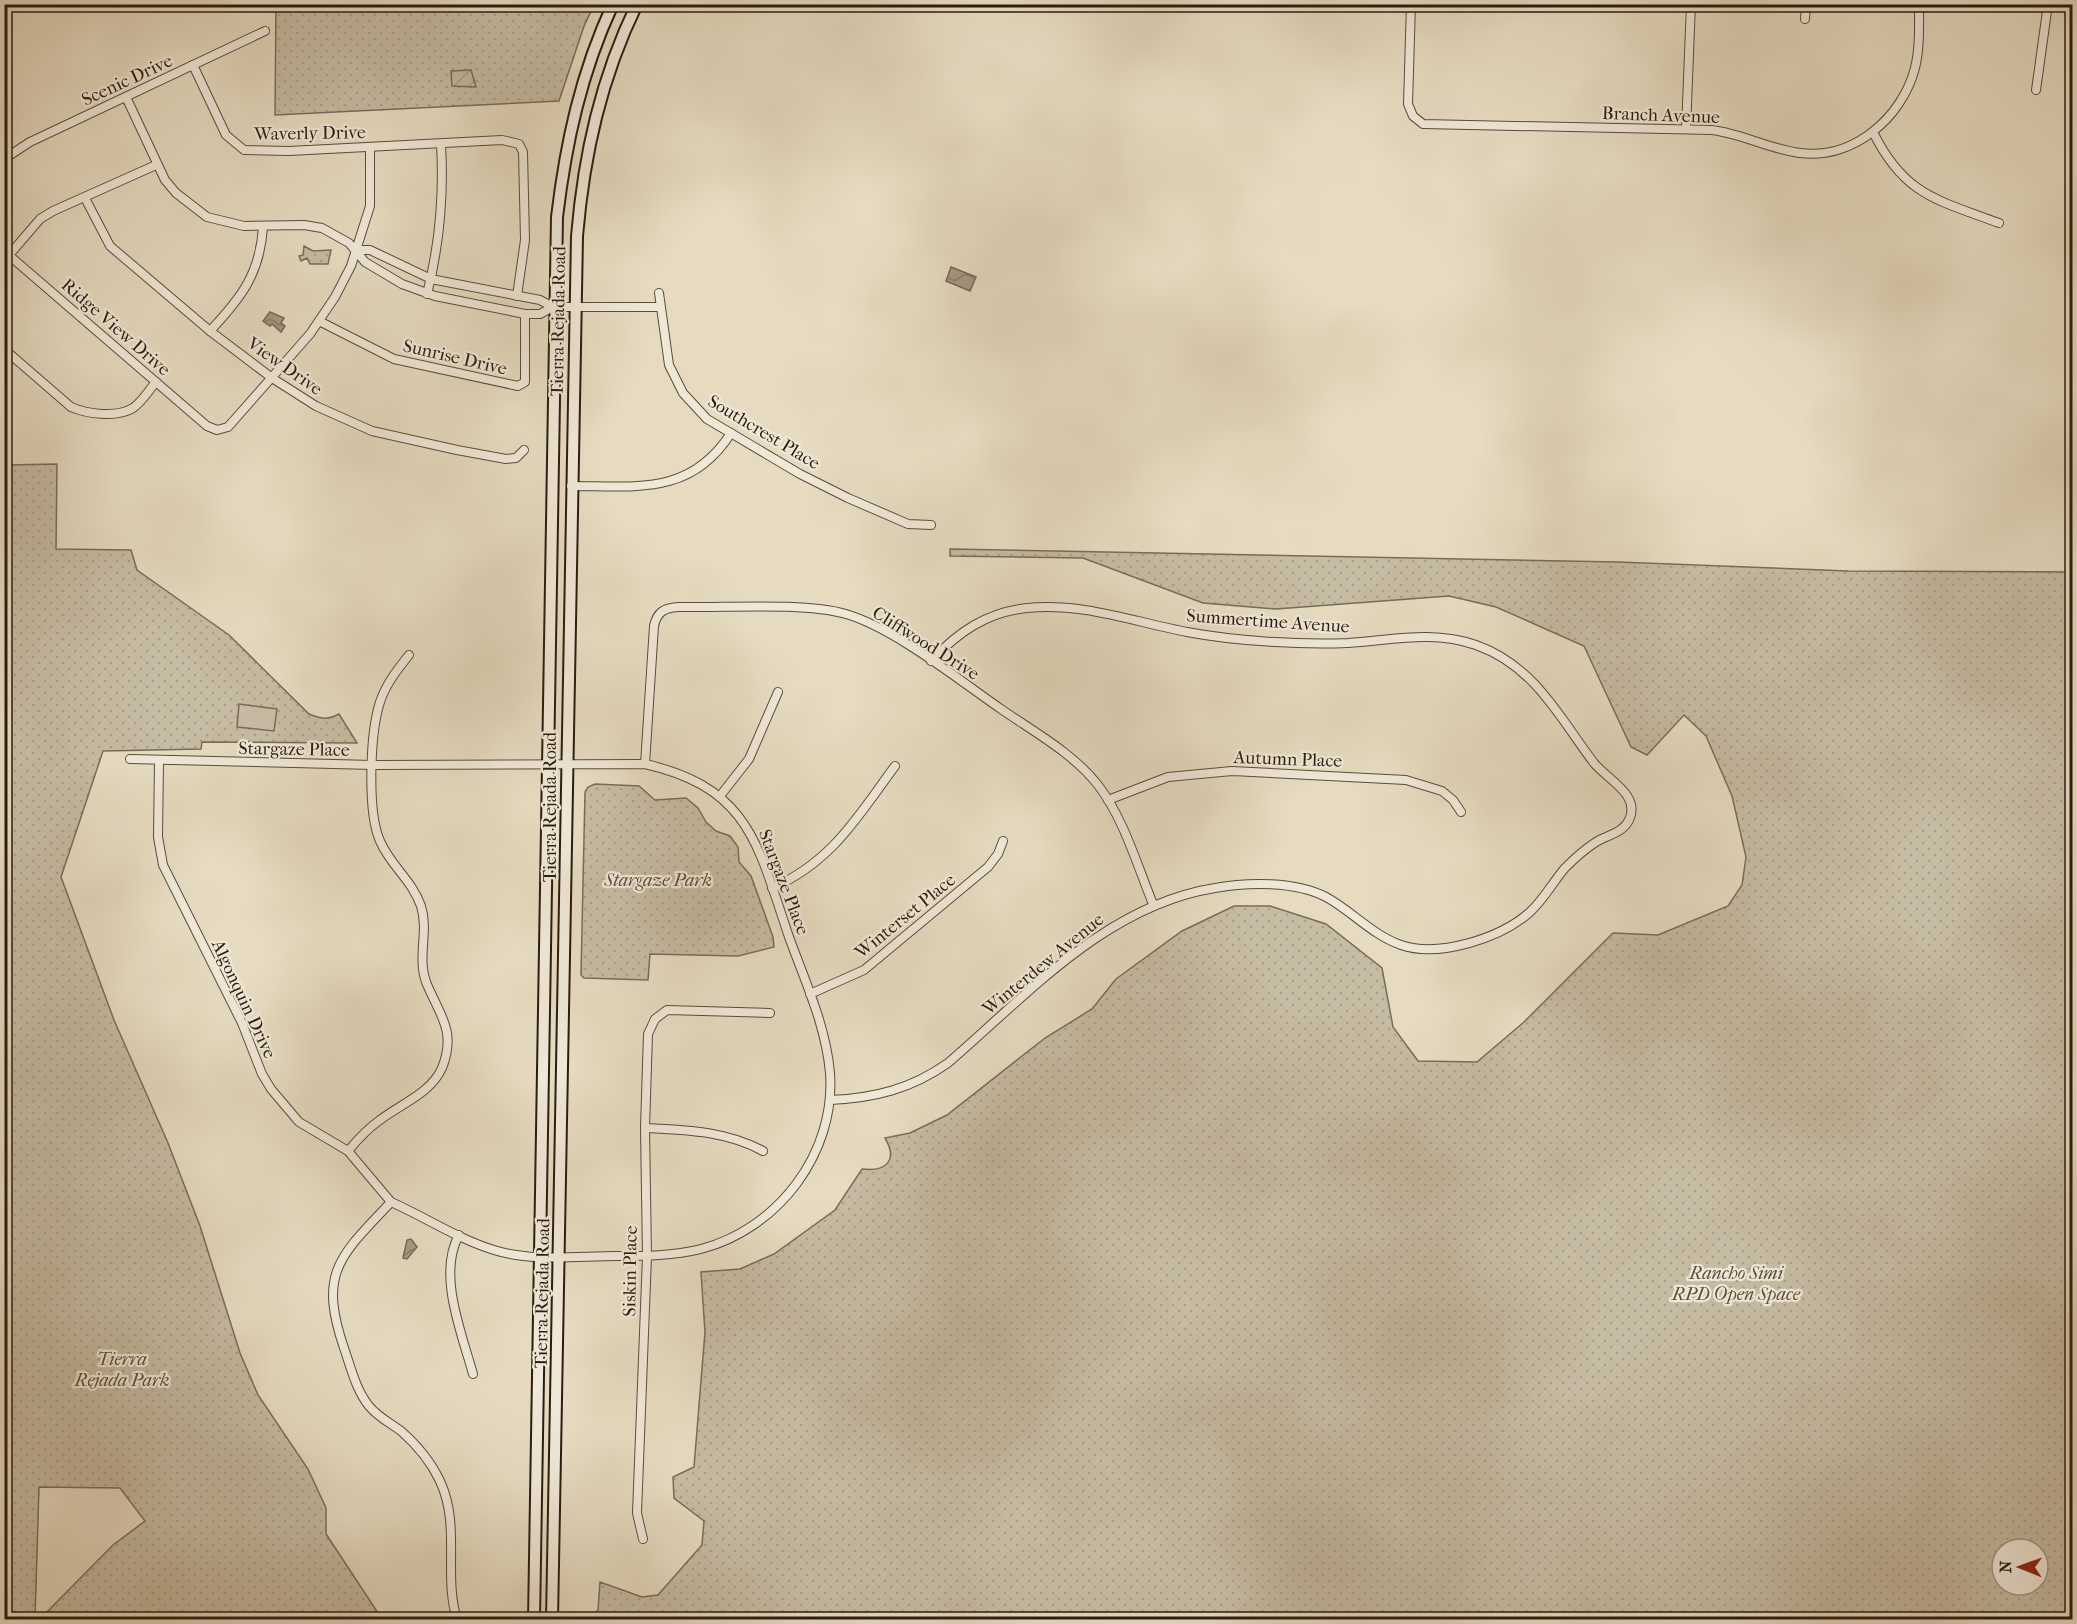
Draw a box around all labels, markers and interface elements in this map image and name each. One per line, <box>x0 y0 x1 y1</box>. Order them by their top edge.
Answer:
street label: Scenic Drive <box>79 50 176 111</box>
street label: Branch Avenue <box>1602 103 1720 128</box>
street label: Waverly Drive <box>253 122 366 145</box>
street label: Tierra Rejada Road <box>547 246 570 396</box>
street label: Ridge View Drive <box>57 274 174 380</box>
street label: View Drive <box>242 332 326 400</box>
street label: Sunrise Drive <box>401 335 509 380</box>
street label: Southcrest Place <box>704 391 824 474</box>
street label: Cliffwood Drive <box>868 602 983 685</box>
street label: Summertime Avenue <box>1186 605 1350 638</box>
street label: Tierra Rejada Road <box>540 732 561 882</box>
street label: Stargaze Place <box>238 738 350 761</box>
street label: Autumn Place <box>1232 747 1343 772</box>
street label: Stargaze Place <box>754 826 813 938</box>
street label: Winterset Place <box>850 869 960 964</box>
park label: Stargaze Park <box>603 870 712 891</box>
street label: Winterdew Avenue <box>978 909 1108 1020</box>
street label: Algonquin Drive <box>206 936 280 1062</box>
street label: Tierra Rejada Road <box>531 1218 554 1368</box>
street label: Siskin Place <box>619 1225 642 1317</box>
park label: Rancho Simi RPD Open Space <box>1671 1263 1801 1305</box>
park label: Tierra Rejada Park <box>74 1349 169 1391</box>
north arrow <box>1990 1537 2050 1597</box>
text: N <box>1996 1560 2015 1573</box>

